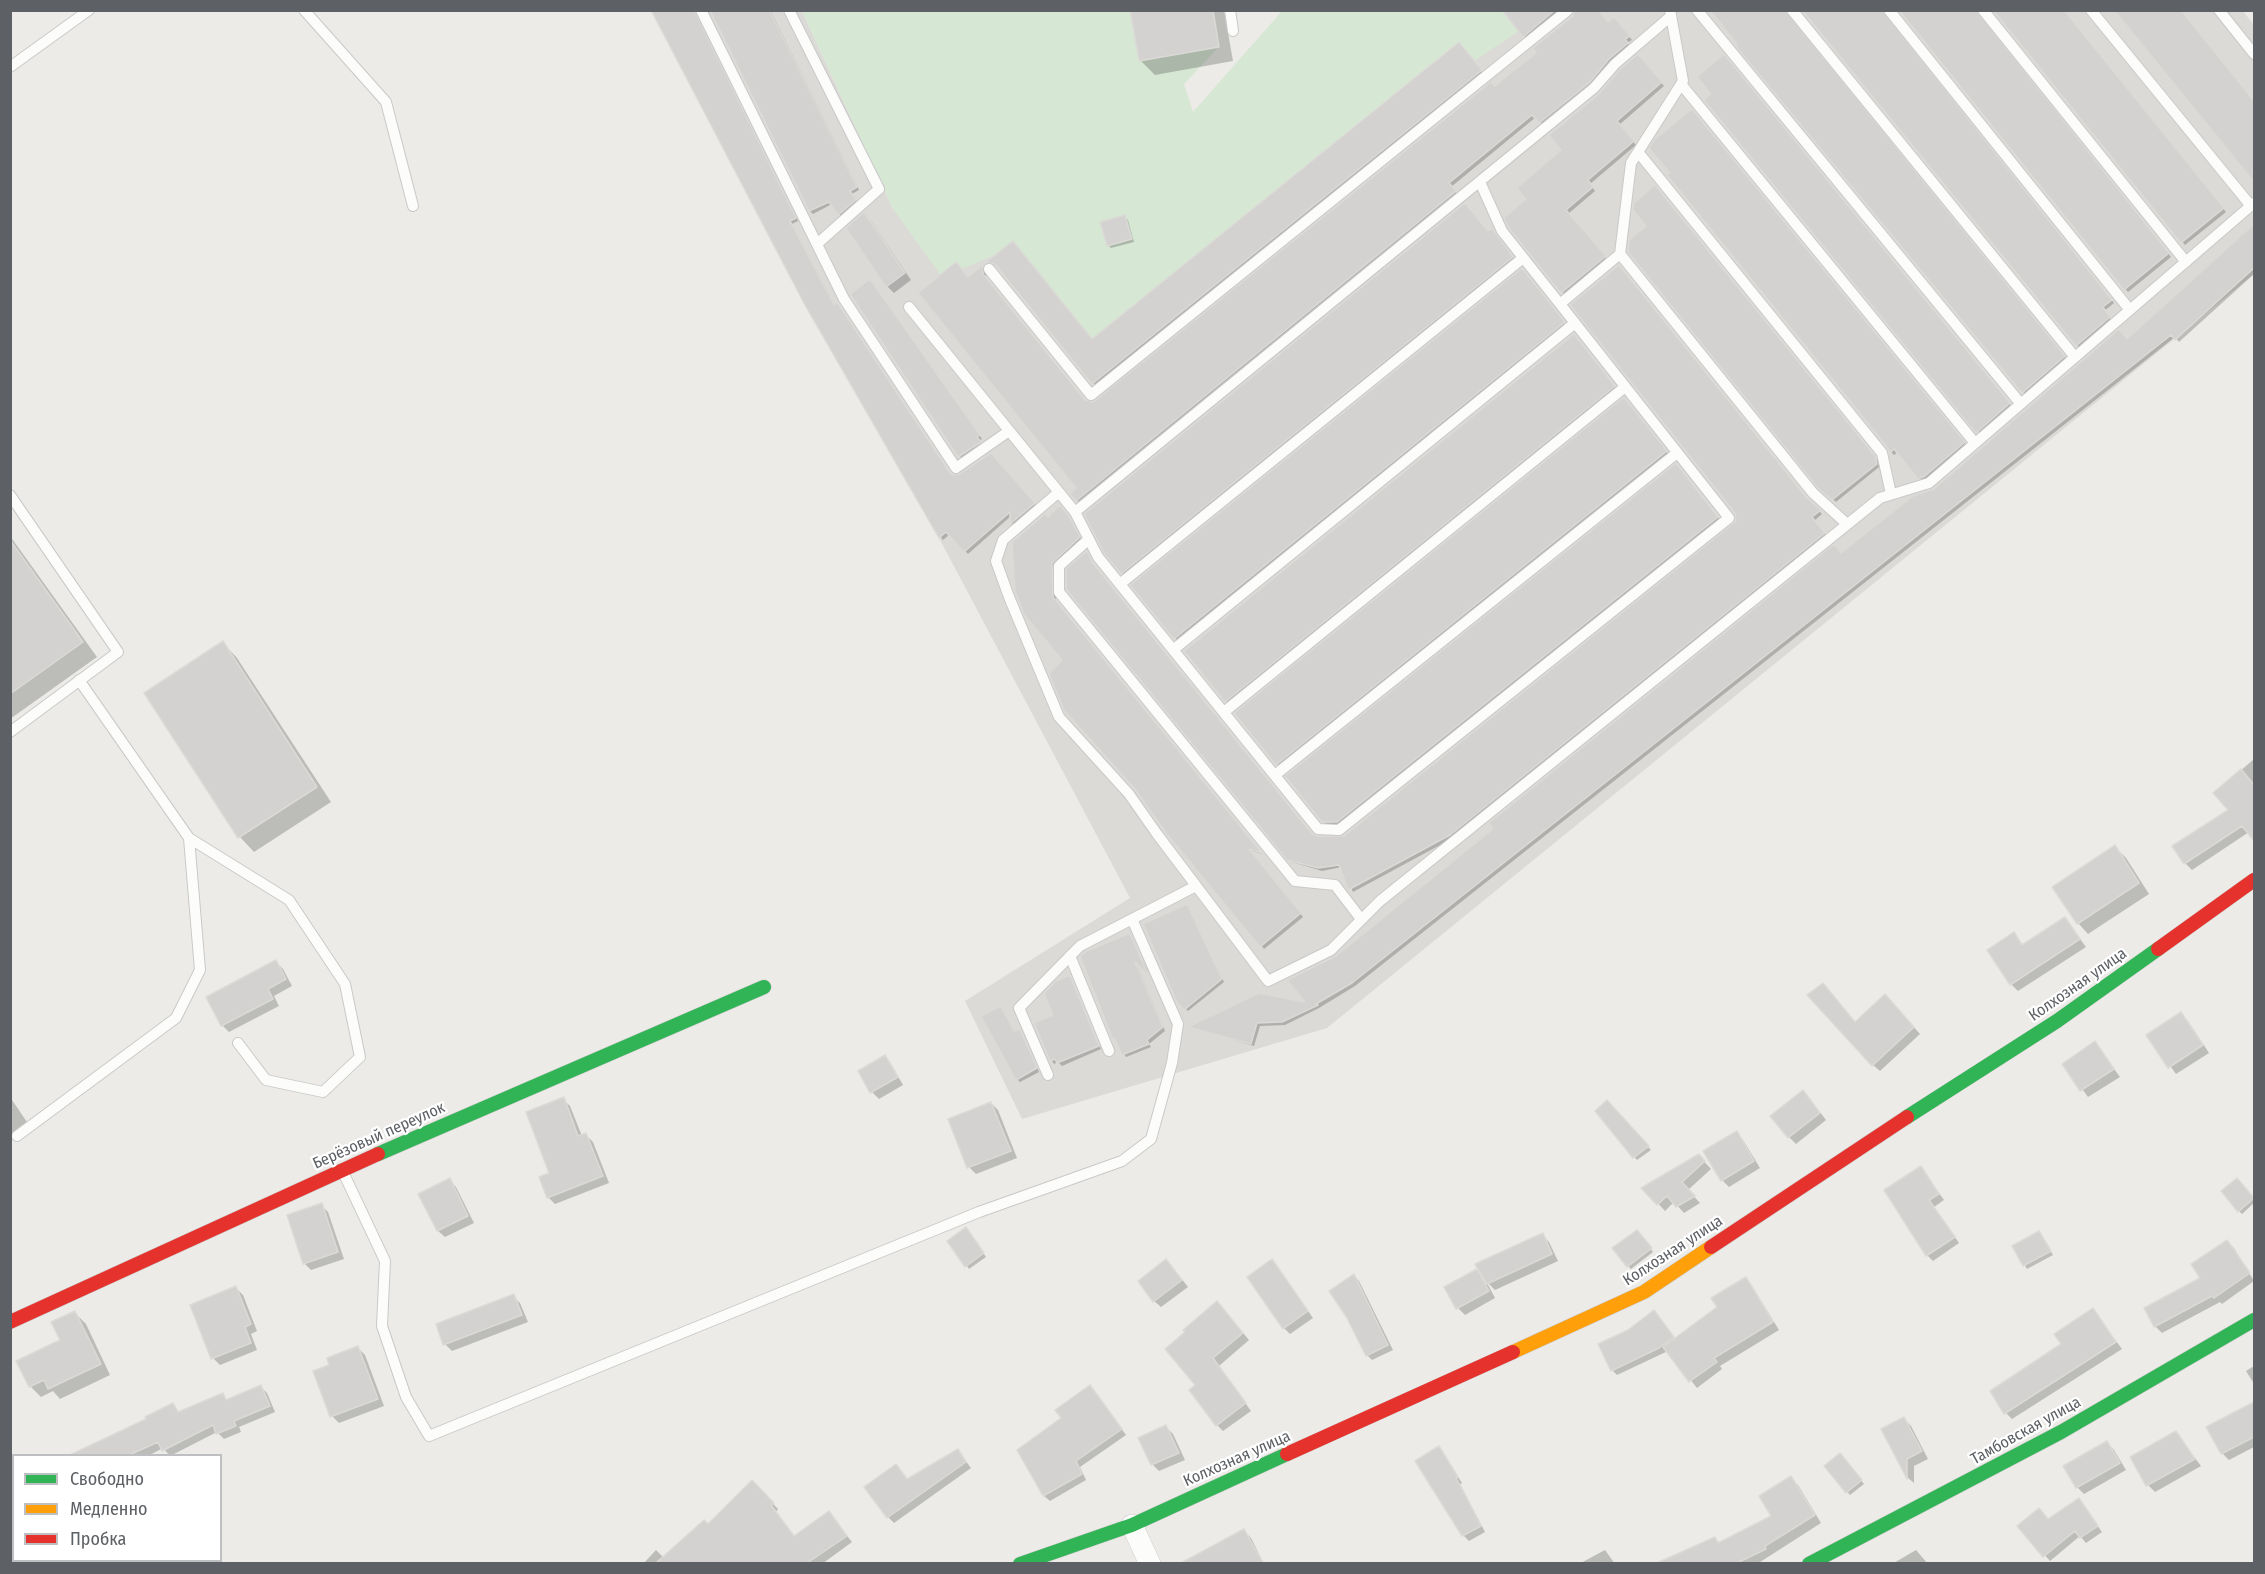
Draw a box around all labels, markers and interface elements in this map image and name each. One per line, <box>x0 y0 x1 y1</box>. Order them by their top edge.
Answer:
street label: Колхозная улица <box>2025 944 2131 1026</box>
street label: Берёзовый переулок <box>310 1098 448 1174</box>
street label: Колхозная улица <box>1620 1212 1726 1290</box>
street label: Тамбовская улица <box>1968 1393 2084 1469</box>
street label: Колхозная улица <box>1181 1427 1293 1491</box>
legend <box>12 1454 222 1562</box>
text: Свободно <box>70 1468 144 1490</box>
text: Медленно <box>70 1498 148 1520</box>
text: Пробка <box>70 1528 126 1550</box>

